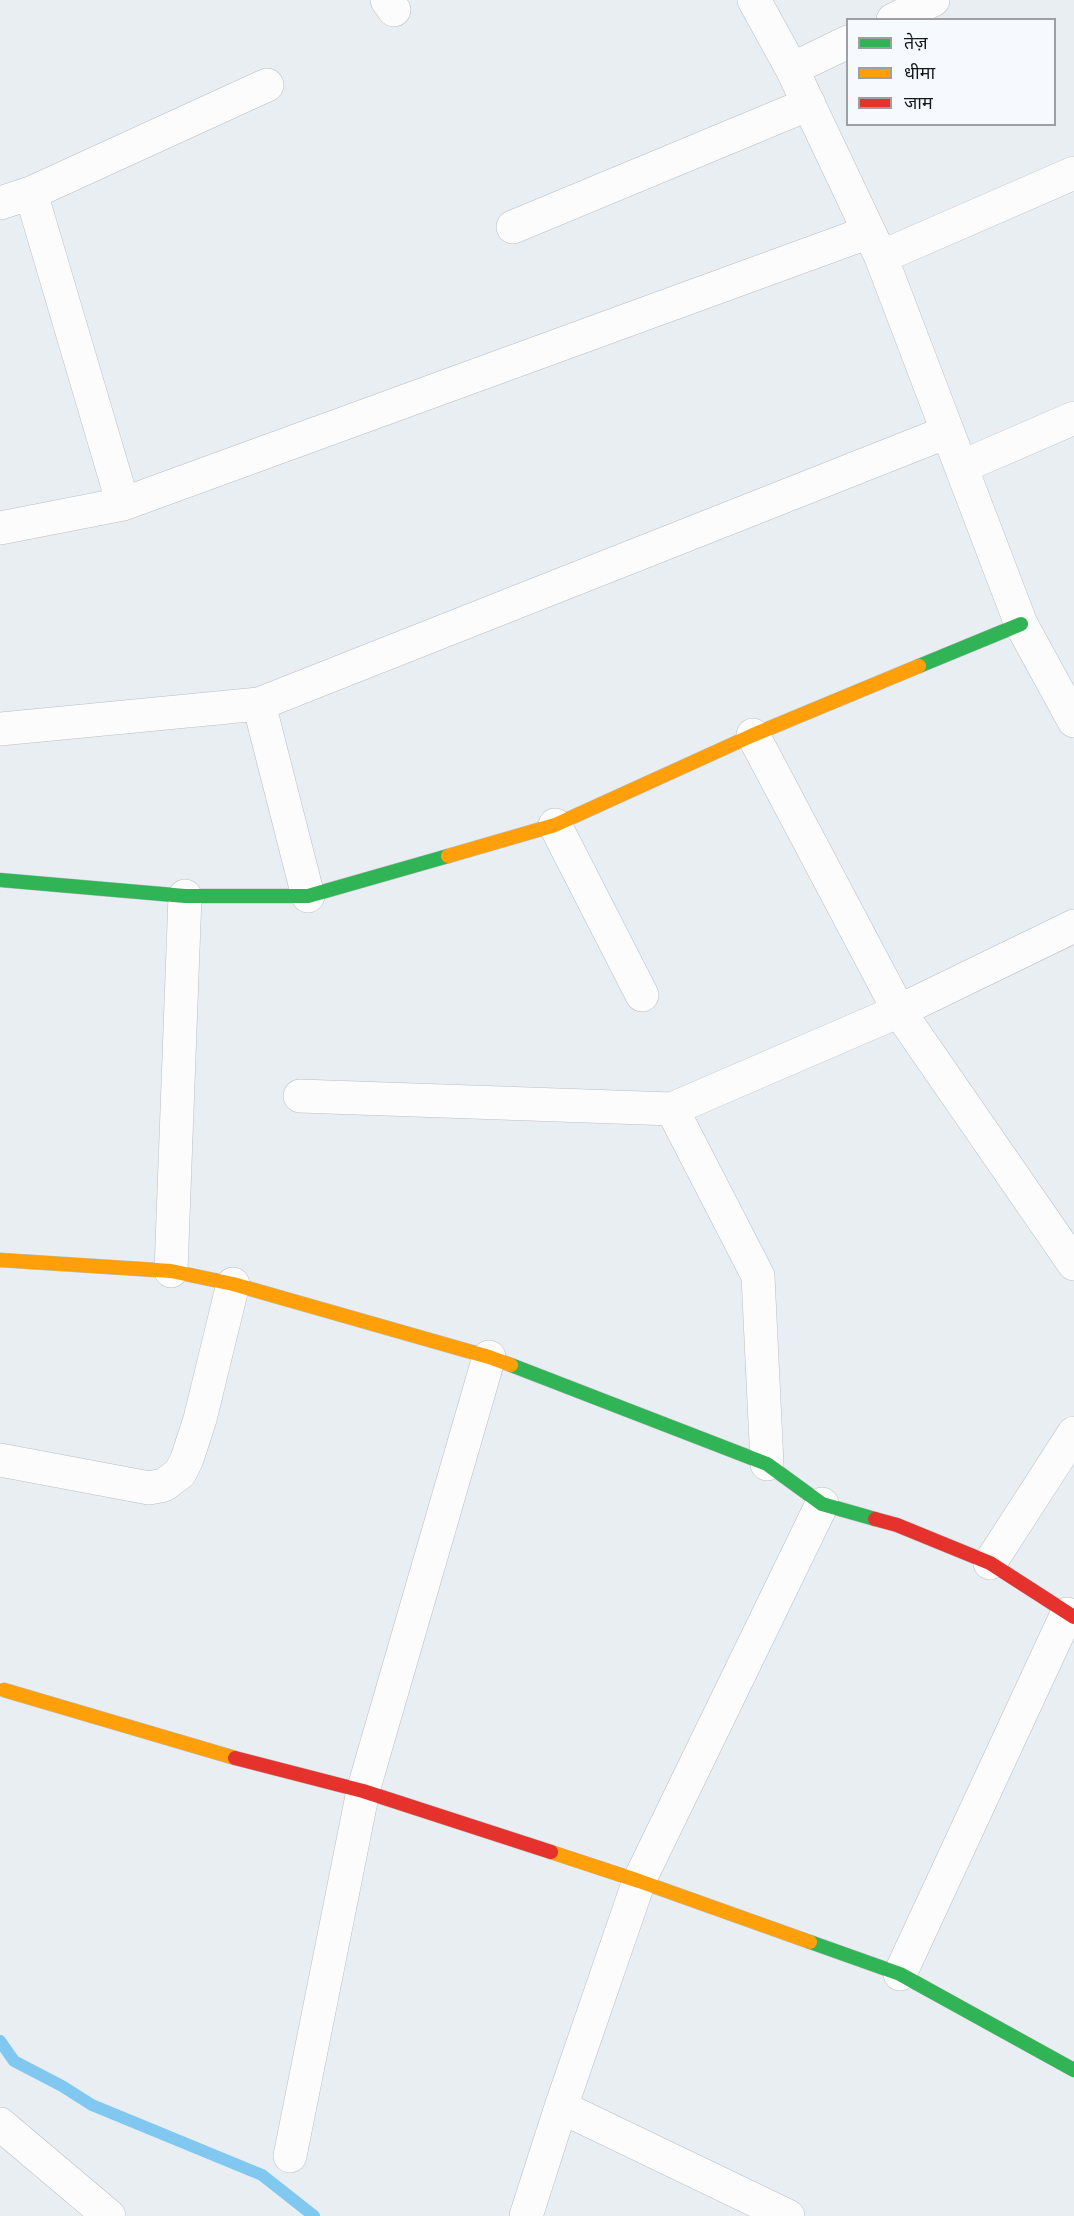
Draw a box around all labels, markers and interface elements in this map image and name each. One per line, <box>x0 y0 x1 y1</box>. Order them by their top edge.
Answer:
legend <box>846 18 1056 126</box>
text: तेज़ <box>904 30 928 56</box>
text: धीमा <box>904 60 935 86</box>
text: जाम <box>904 90 933 116</box>

